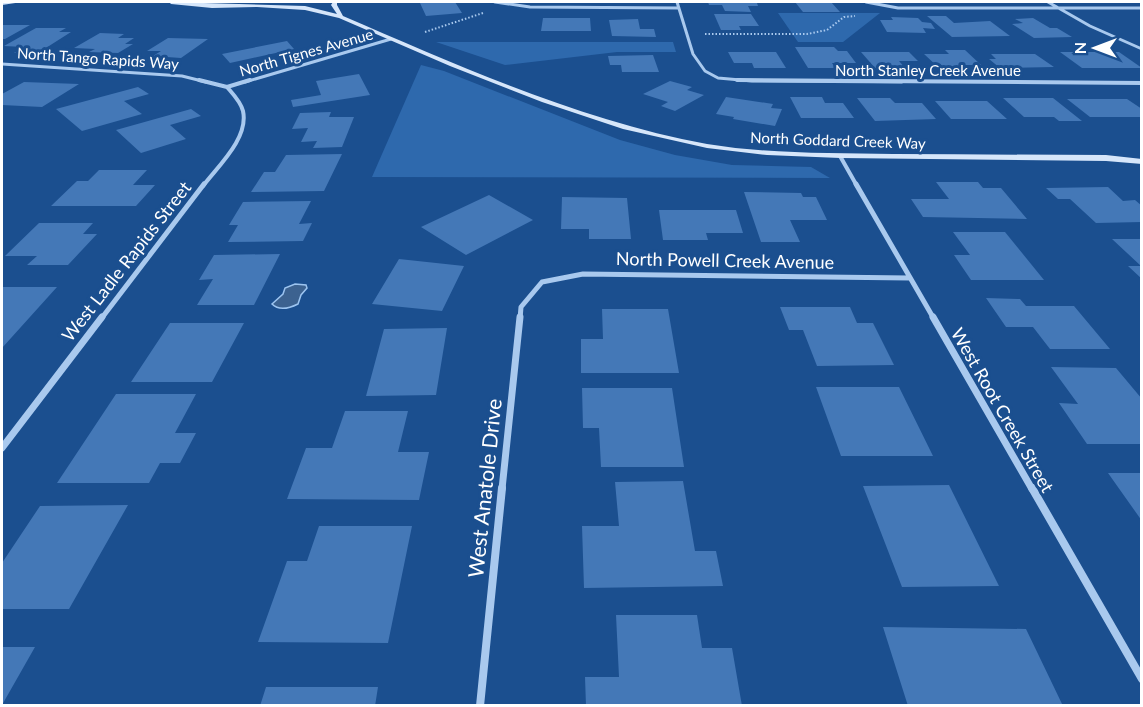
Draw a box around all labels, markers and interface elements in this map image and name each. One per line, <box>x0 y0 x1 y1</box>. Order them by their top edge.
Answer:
north arrow <box>1065 18 1125 78</box>
street label: North Tignes Avenue <box>237 24 375 80</box>
text: N <box>1070 42 1089 54</box>
street label: North Tango Rapids Way <box>16 43 180 73</box>
street label: North Stanley Creek Avenue <box>835 61 1021 79</box>
street label: North Goddard Creek Way <box>750 128 926 152</box>
street label: West Ladle Rapids Street <box>57 176 196 345</box>
street label: North Powell Creek Avenue <box>616 247 834 273</box>
street label: West Root Creek Street <box>947 324 1059 497</box>
street label: West Anatole Drive <box>462 397 506 579</box>

